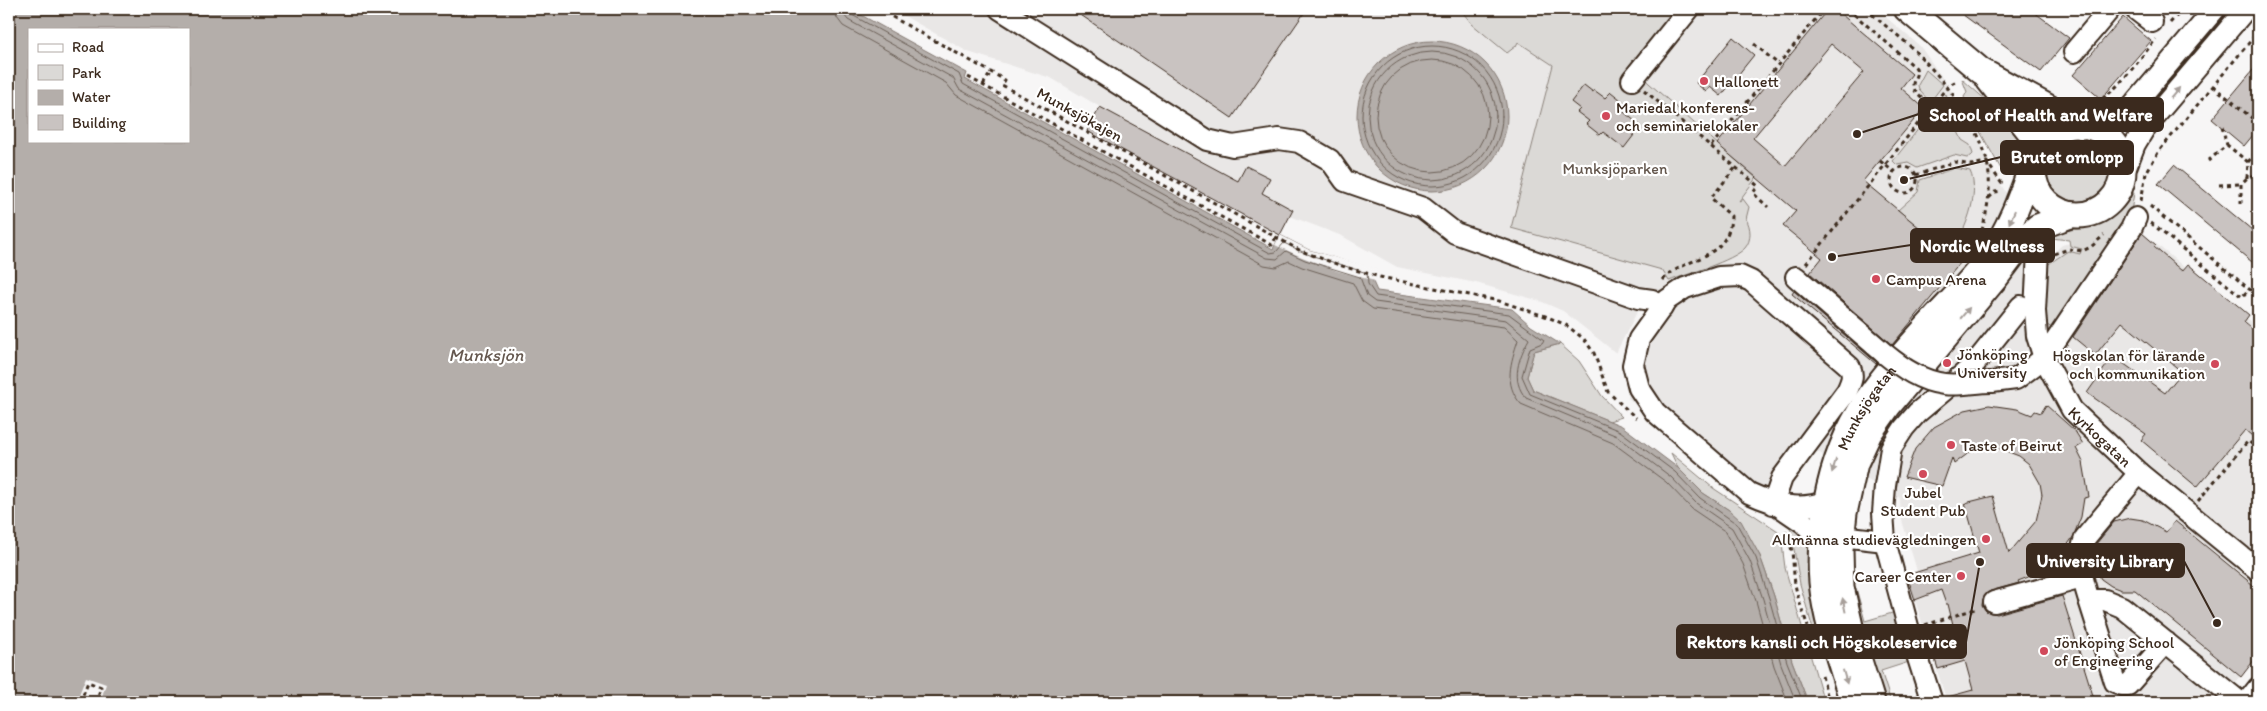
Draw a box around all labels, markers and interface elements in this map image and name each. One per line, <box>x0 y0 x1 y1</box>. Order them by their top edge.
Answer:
legend <box>28 28 190 142</box>
text: Road <box>72 38 105 56</box>
text: Park <box>72 64 102 82</box>
place label: Hallonett <box>1714 72 1779 91</box>
marker: Hallonett <box>1698 75 1710 87</box>
street label: Munksjökajen <box>1034 83 1126 146</box>
one-way arrow <box>2169 87 2180 100</box>
text: Water <box>72 88 111 106</box>
place label: Mariedal konferens- och seminarielokaler <box>1616 98 1759 135</box>
callout: School of Health and Welfare <box>1919 98 2163 131</box>
text: School of Health and Welfare <box>1929 104 2153 126</box>
marker: Mariedal konferens- och seminarielokaler <box>1600 110 1612 122</box>
text: Building <box>72 114 126 132</box>
callout: Brutet omlopp <box>2001 141 2133 174</box>
text: Brutet omlopp <box>2011 146 2124 168</box>
park label: Munksjöparken <box>1563 159 1668 178</box>
one-way arrow <box>2007 210 2015 224</box>
callout: Nordic Wellness <box>1911 229 2054 262</box>
text: Nordic Wellness <box>1920 235 2044 257</box>
place label: Campus Arena <box>1886 270 1987 289</box>
marker: Campus Arena <box>1870 273 1882 285</box>
one-way arrow <box>1960 307 1971 320</box>
water label: Munksjön <box>449 344 524 366</box>
place label: Jönköping University <box>1957 345 2029 382</box>
place label: Högskolan för lärande och kommunikation <box>2052 346 2205 383</box>
marker: Jönköping University <box>1941 357 1953 369</box>
marker: Högskolan för lärande och kommunikation <box>2209 358 2221 370</box>
street label: Munksjögatan <box>1833 361 1900 453</box>
street label: Kyrkogatan <box>2064 403 2135 471</box>
place label: Taste of Beirut <box>1961 436 2062 455</box>
marker: Taste of Beirut <box>1945 439 1957 451</box>
one-way arrow <box>1829 459 1837 474</box>
marker: Jubel Student Pub <box>1917 468 1929 480</box>
place label: Jubel Student Pub <box>1880 483 1966 520</box>
place label: Allmänna studievägledningen <box>1772 530 1976 549</box>
marker: Allmänna studievägledningen <box>1980 533 1992 545</box>
callout: University Library <box>2027 544 2184 577</box>
text: University Library <box>2037 550 2174 572</box>
place label: Career Center <box>1854 567 1951 586</box>
marker: Career Center <box>1955 570 1967 582</box>
one-way arrow <box>1840 597 1848 613</box>
callout: Rektors kansli och Högskoleservice <box>1677 625 1966 658</box>
text: Rektors kansli och Högskoleservice <box>1687 631 1958 653</box>
place label: Jönköping School of Engineering <box>2054 633 2175 670</box>
marker: Jönköping School of Engineering <box>2038 645 2050 657</box>
one-way arrow <box>1842 670 1850 685</box>

